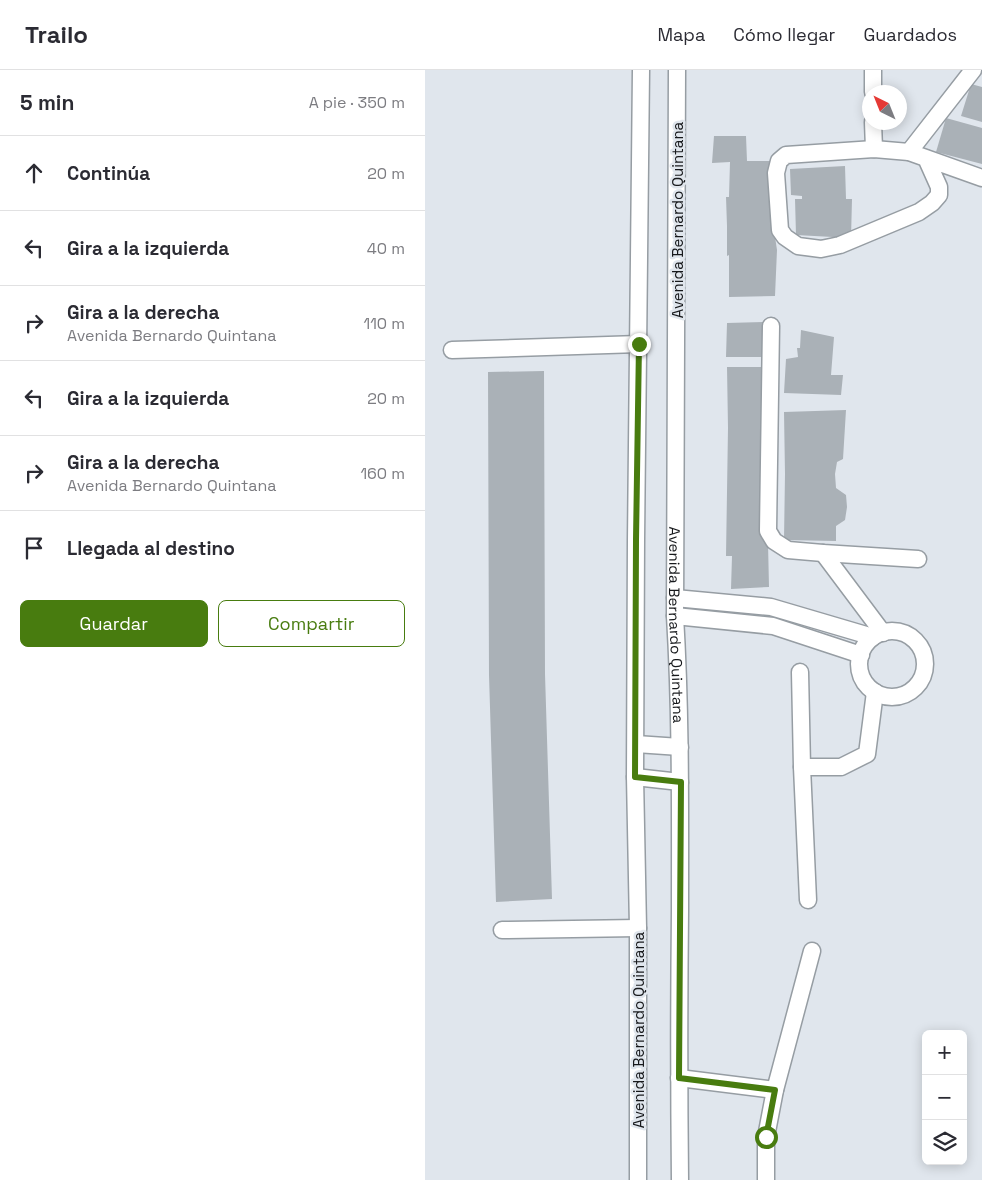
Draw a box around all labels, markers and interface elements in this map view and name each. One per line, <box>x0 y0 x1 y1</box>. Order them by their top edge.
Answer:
text: Trailo <box>25 19 88 50</box>
text: Mapa <box>657 23 705 46</box>
text: Cómo llegar <box>733 23 835 46</box>
text: Guardados <box>863 23 957 46</box>
north arrow <box>862 85 907 130</box>
text: 5 min <box>20 89 74 116</box>
text: A pie · 350 m <box>309 92 405 113</box>
street label: Avenida Bernardo Quintana <box>668 121 687 318</box>
icon: ahead <box>20 159 48 187</box>
text: Continúa <box>67 161 150 186</box>
text: 20 m <box>367 163 405 184</box>
icon: left <box>20 234 48 262</box>
text: Gira a la izquierda <box>67 236 229 261</box>
text: 40 m <box>367 238 405 259</box>
text: Gira a la derecha <box>67 300 219 325</box>
icon: right <box>20 309 48 337</box>
text: 110 m <box>363 313 405 334</box>
text: Avenida Bernardo Quintana <box>67 325 277 346</box>
route end <box>628 333 651 356</box>
icon: left <box>20 384 48 412</box>
text: Gira a la izquierda <box>67 386 229 411</box>
text: 20 m <box>367 388 405 409</box>
text: Gira a la derecha <box>67 450 219 475</box>
icon: right <box>20 459 48 487</box>
text: 160 m <box>360 463 405 484</box>
text: Avenida Bernardo Quintana <box>67 475 277 496</box>
street label: Avenida Bernardo Quintana <box>665 527 689 724</box>
icon: arrive <box>20 534 48 562</box>
text: Llegada al destino <box>67 536 235 561</box>
button: Guardar <box>20 600 208 647</box>
button: Compartir <box>218 600 405 647</box>
street label: Avenida Bernardo Quintana <box>629 931 648 1128</box>
map controls <box>922 1030 967 1165</box>
button: + <box>922 1030 967 1075</box>
button: − <box>922 1075 967 1120</box>
button: layers <box>922 1120 967 1165</box>
route start <box>755 1126 778 1149</box>

